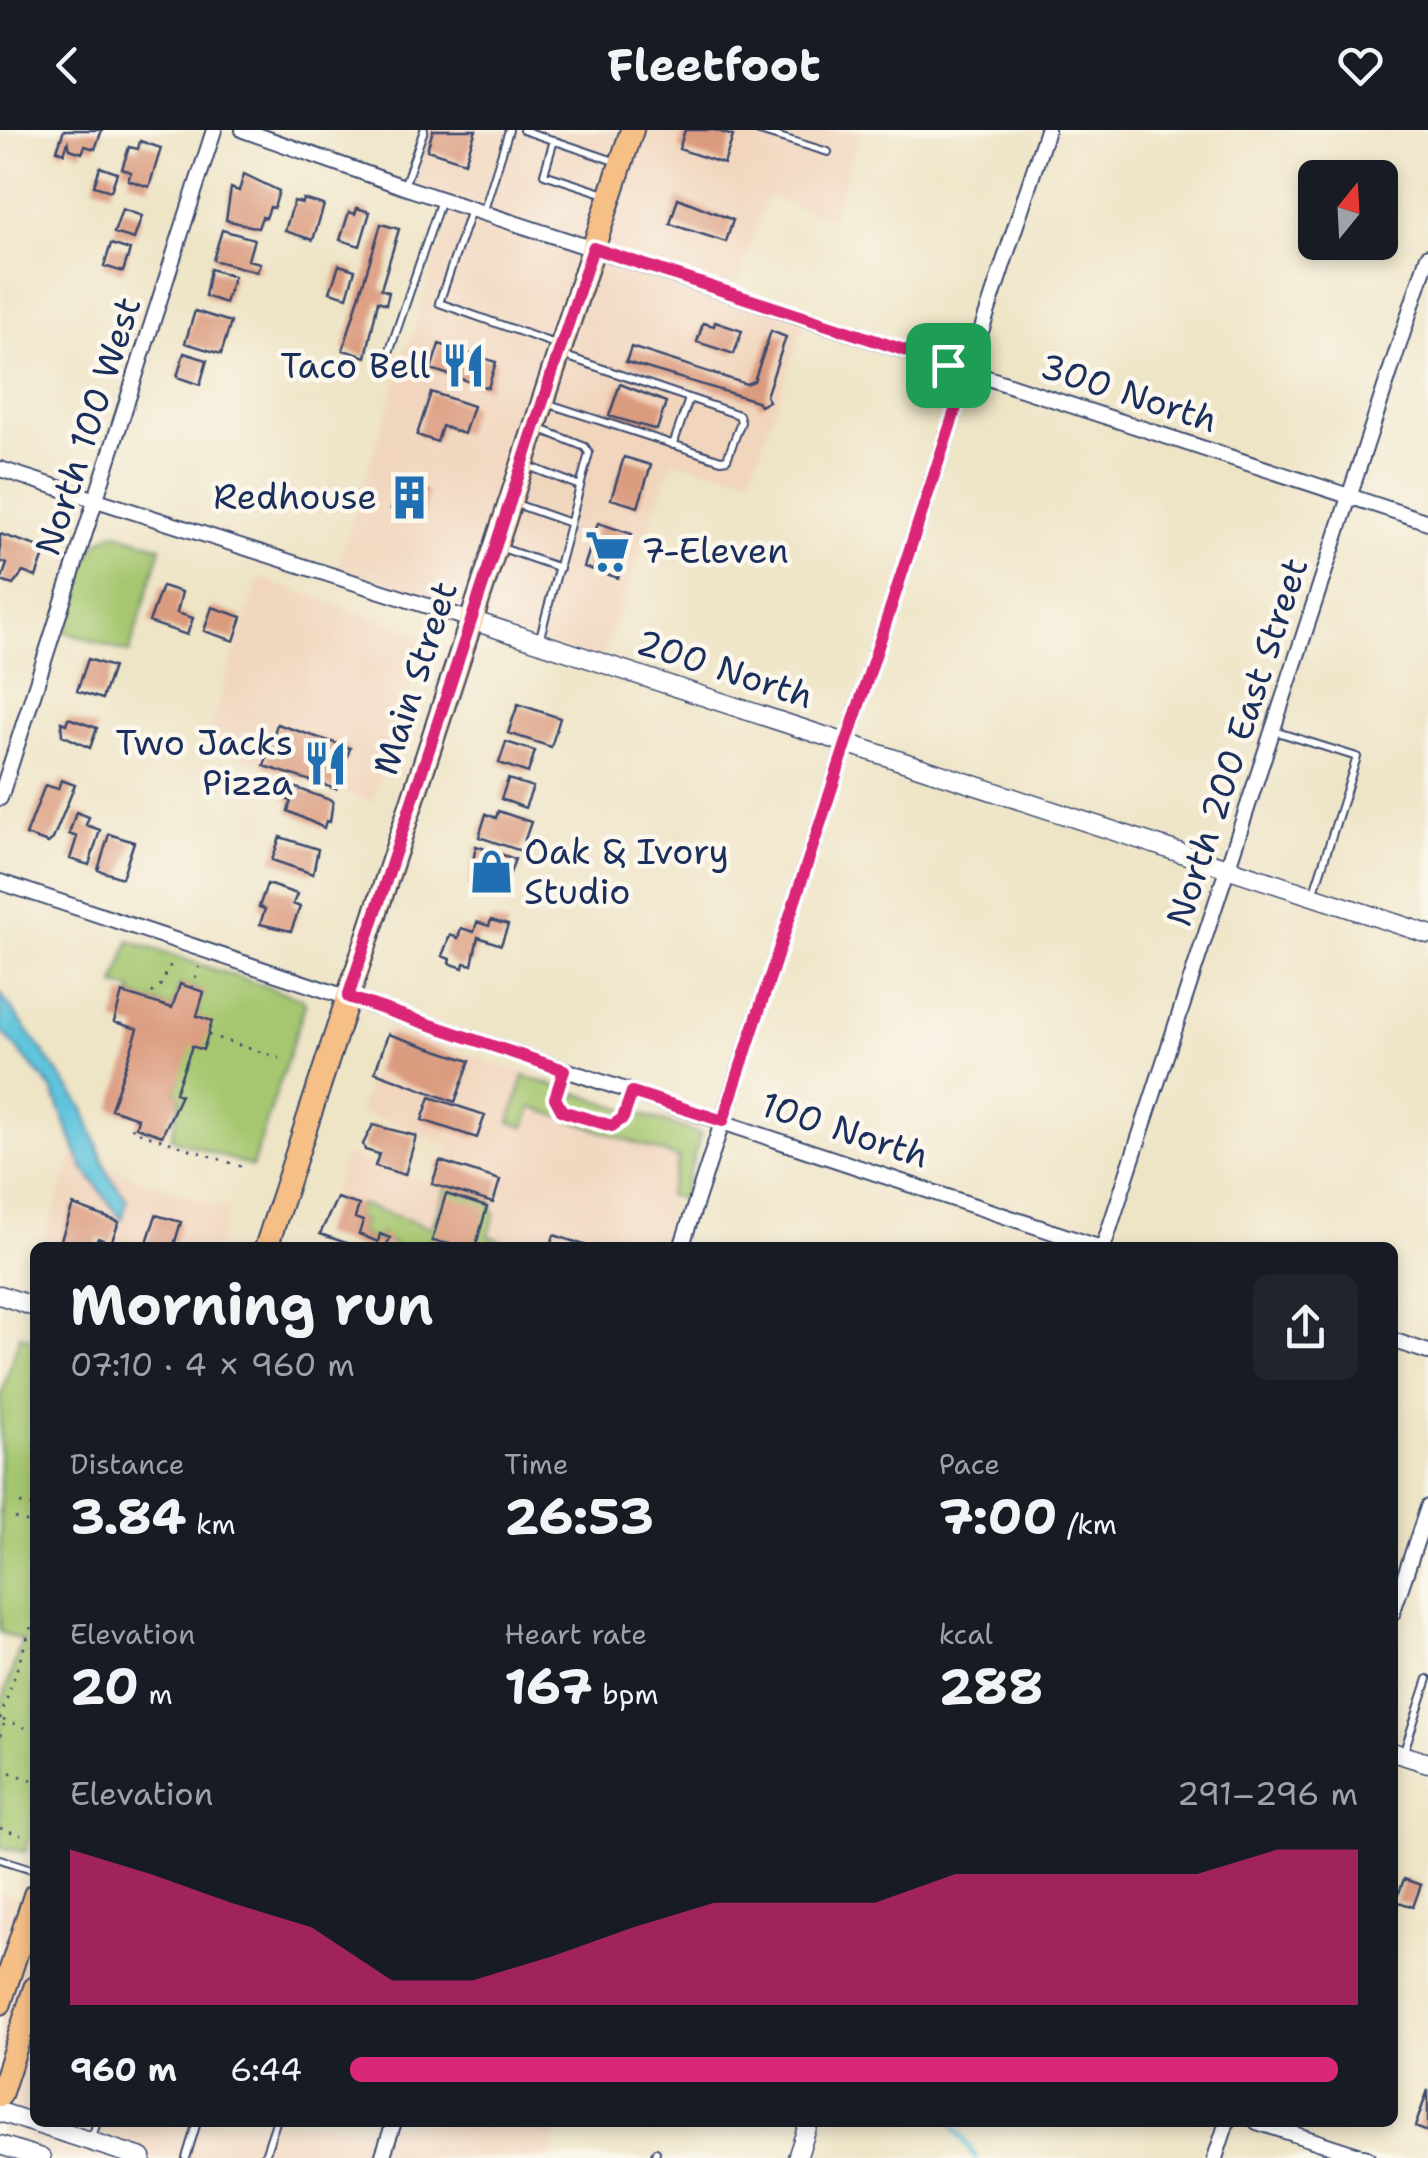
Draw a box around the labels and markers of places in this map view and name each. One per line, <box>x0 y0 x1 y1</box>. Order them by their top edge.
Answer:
pin <box>906 323 991 408</box>
place label: Taco Bell <box>280 342 430 389</box>
restaurant icon: Taco Bell <box>439 342 487 390</box>
place label: Redhouse <box>213 473 377 520</box>
building icon: Redhouse <box>386 473 434 521</box>
supermarket icon: 7-Eleven <box>584 527 632 575</box>
place label: 7-Eleven <box>641 527 789 574</box>
place label: Two Jacks Pizza <box>115 719 293 806</box>
restaurant icon: Two Jacks Pizza <box>302 739 350 787</box>
place label: Oak & Ivory Studio <box>524 828 729 915</box>
shop icon: Oak & Ivory Studio <box>467 848 515 896</box>

